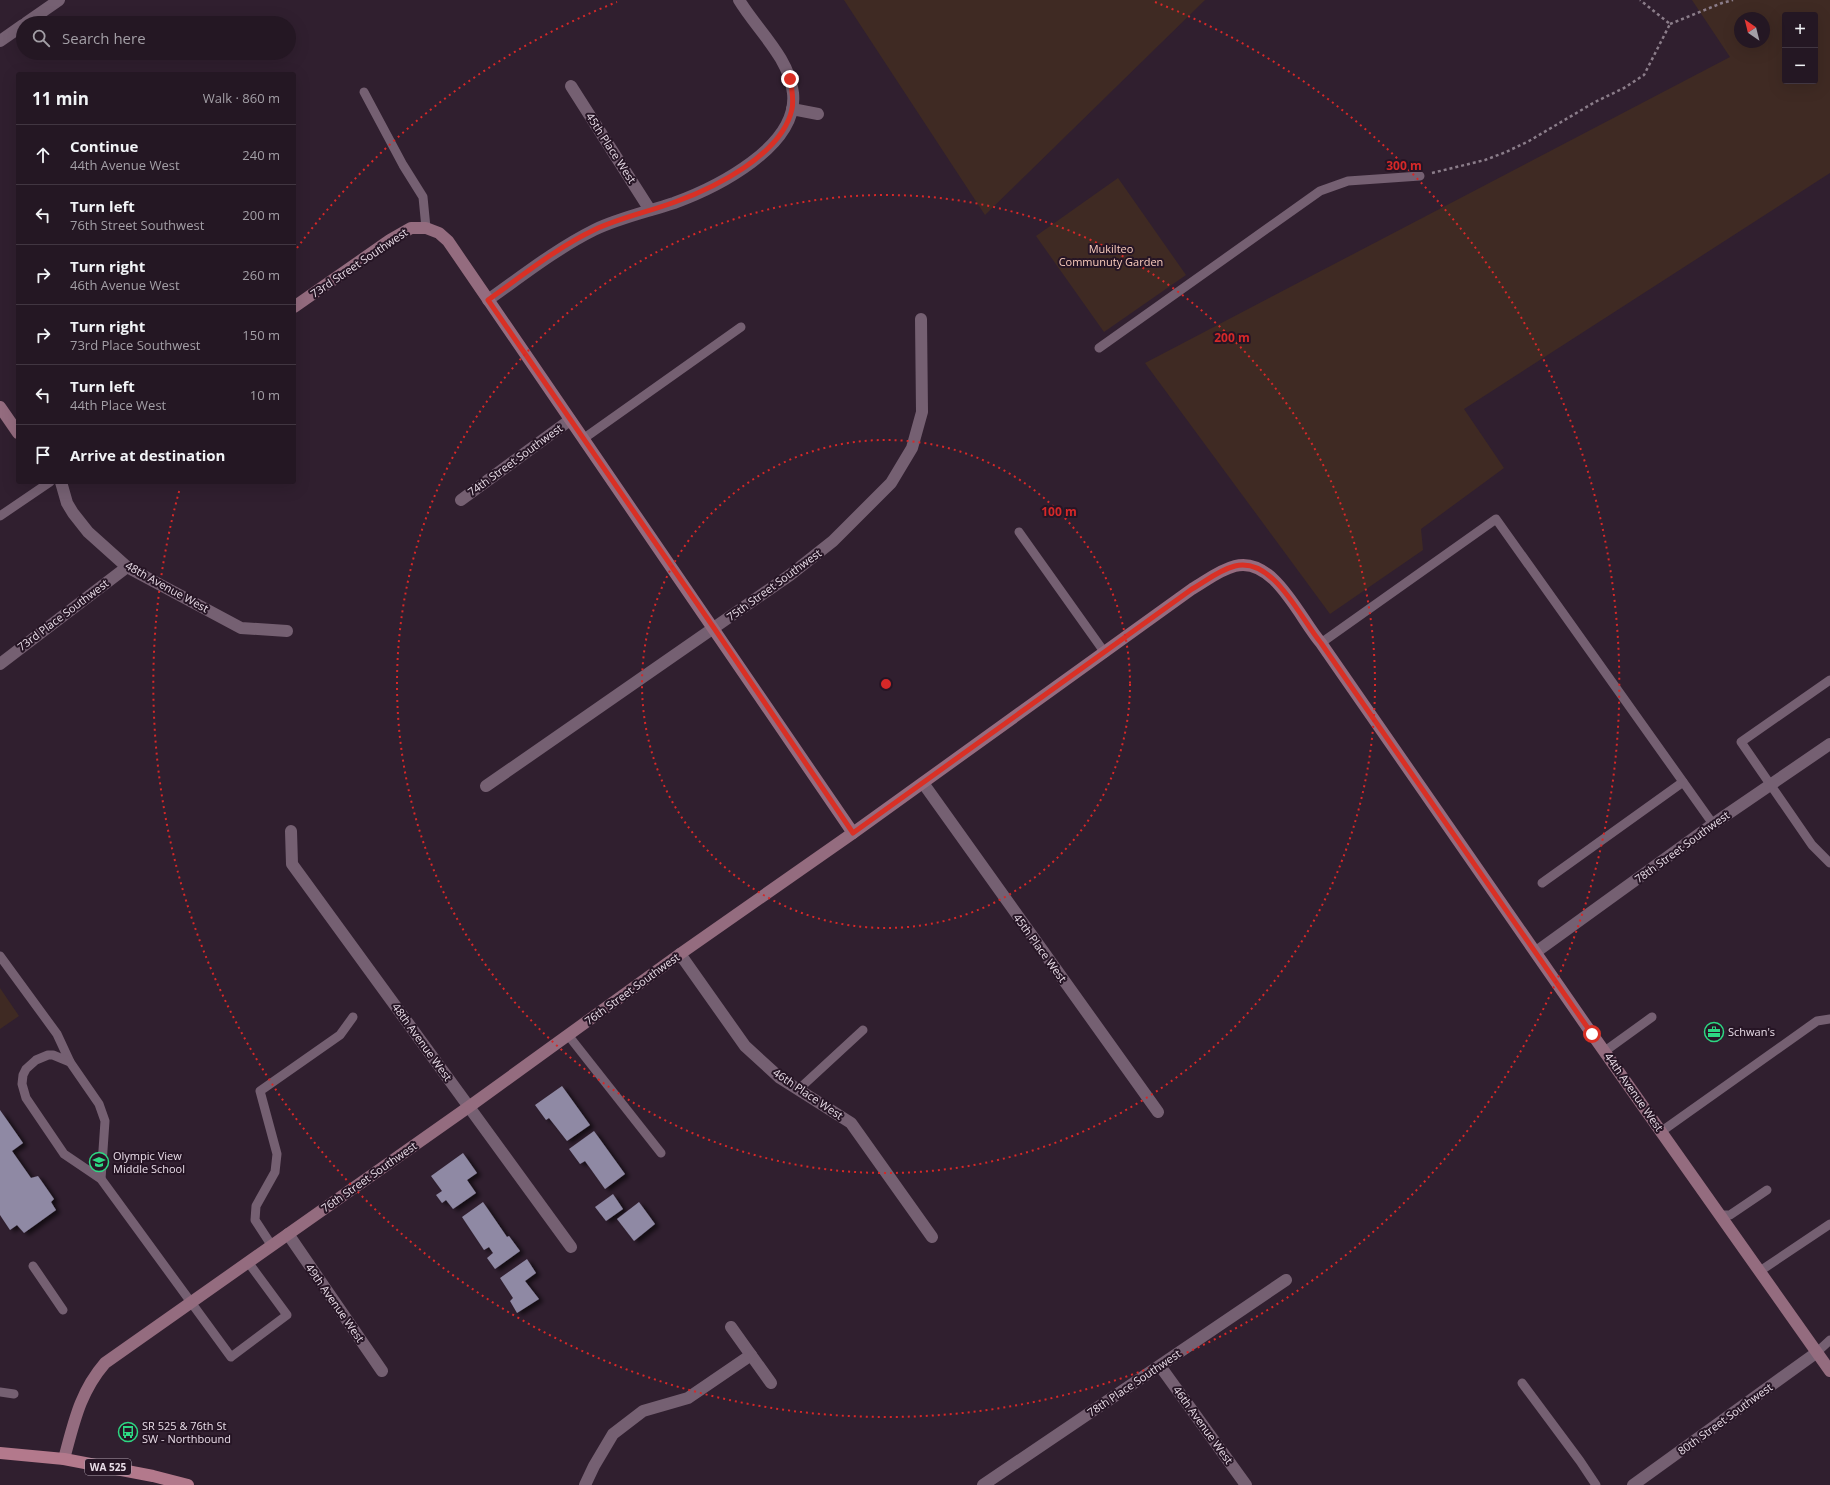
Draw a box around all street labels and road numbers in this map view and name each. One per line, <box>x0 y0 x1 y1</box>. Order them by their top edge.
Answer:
street label: 45th Place West <box>583 109 640 186</box>
street label: 73rd Street Southwest <box>307 224 410 301</box>
street label: 74th Street Southwest <box>464 420 565 499</box>
street label: 75th Street Southwest <box>723 545 824 624</box>
street label: 48th Avenue West <box>123 558 212 616</box>
street label: 73rd Place Southwest <box>14 575 111 654</box>
street label: 78th Street Southwest <box>1631 807 1732 886</box>
street label: 45th Place West <box>1010 910 1070 985</box>
street label: 76th Street Southwest <box>581 949 682 1028</box>
street label: 48th Avenue West <box>389 1000 456 1084</box>
street label: 44th Avenue West <box>1602 1049 1667 1134</box>
street label: 46th Place West <box>770 1065 846 1123</box>
street label: 76th Street Southwest <box>318 1138 420 1215</box>
street label: 49th Avenue West <box>303 1260 368 1345</box>
street label: 78th Place Southwest <box>1084 1346 1184 1420</box>
street label: 80th Street Southwest <box>1674 1379 1775 1458</box>
street label: 46th Avenue West <box>1170 1383 1237 1467</box>
road number: WA 525 <box>85 1459 131 1475</box>

